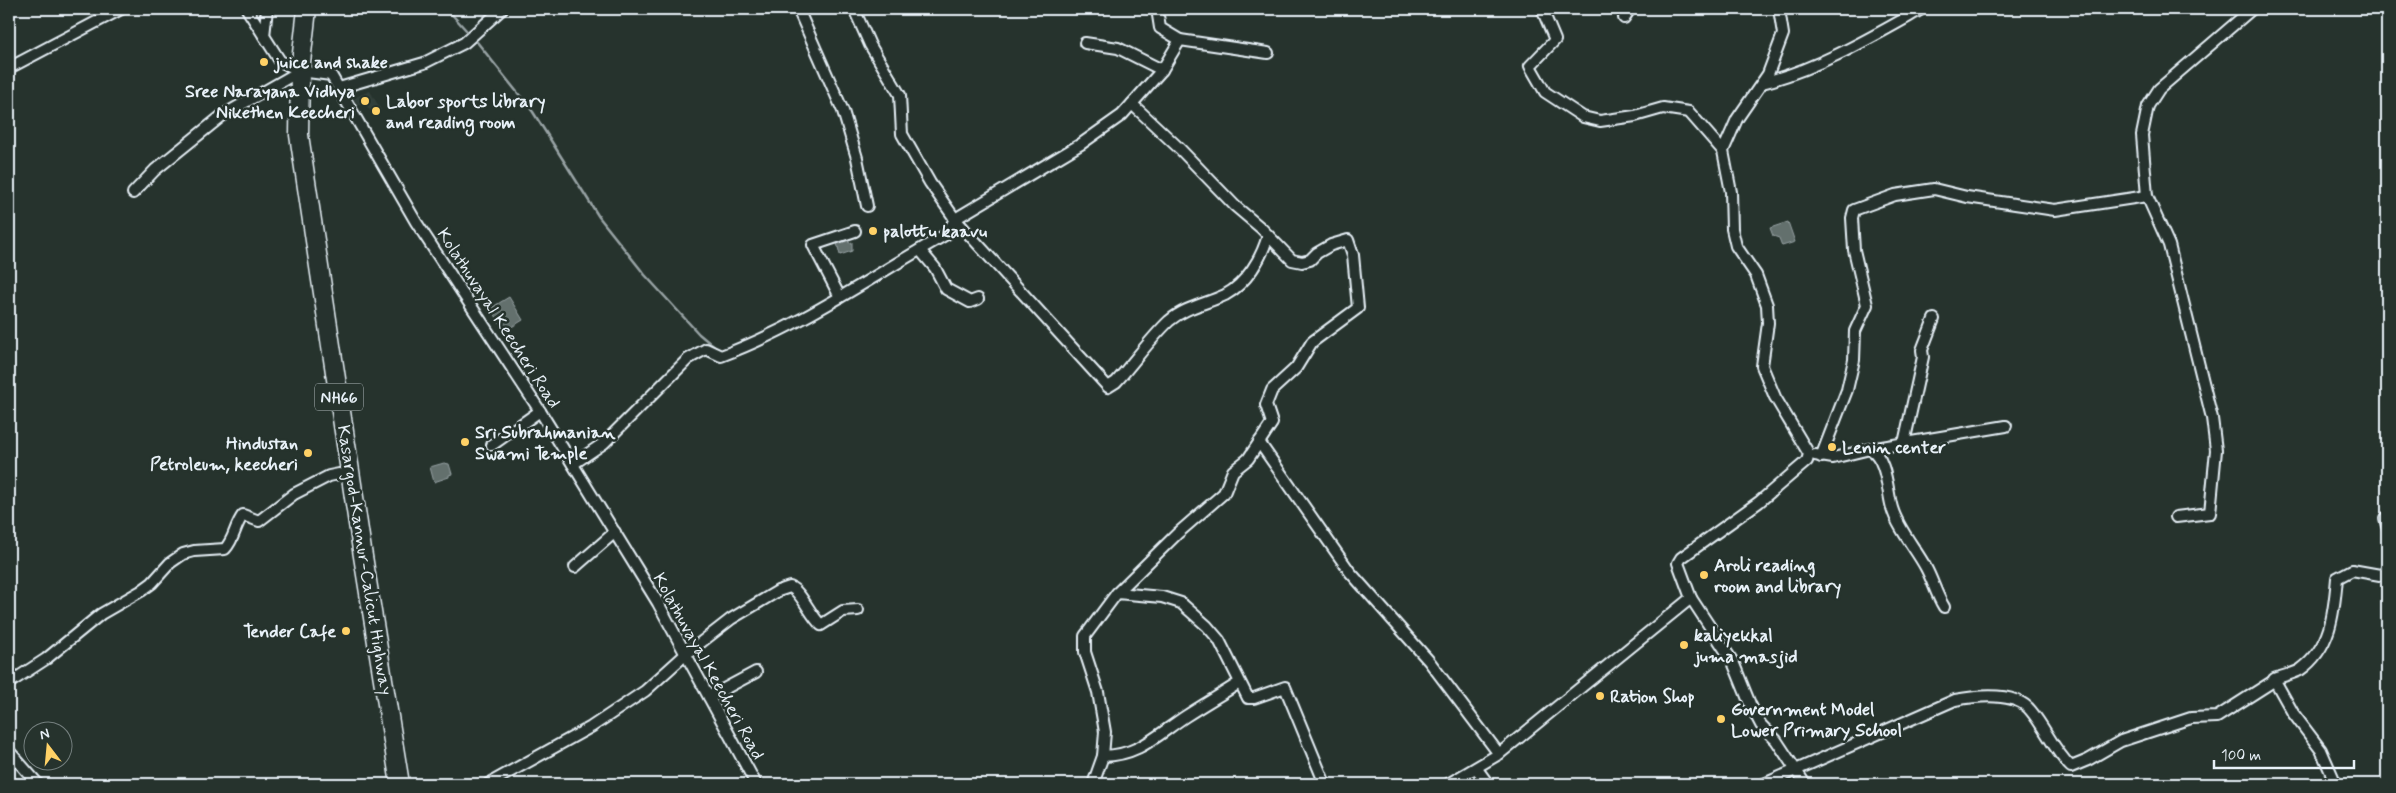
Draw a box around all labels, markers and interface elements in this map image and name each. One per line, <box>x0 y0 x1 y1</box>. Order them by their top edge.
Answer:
place label: juice and shake <box>273 51 388 75</box>
marker: juice and shake <box>258 56 270 68</box>
place label: Sree Narayana Vidhya Nikethen Keecheri <box>185 80 355 125</box>
place label: Labor sports library and reading room <box>386 90 546 137</box>
marker: Sree Narayana Vidhya Nikethen Keecheri <box>359 95 371 107</box>
marker: Labor sports library and reading room <box>370 105 382 117</box>
place label: palottu kaavu <box>883 220 987 244</box>
street label: Kolathuvayal Keecheri Road <box>431 224 566 413</box>
marker: palottu kaavu <box>867 225 879 237</box>
road number: NH66 <box>315 384 363 411</box>
place label: Sri Subrahmanian Swami Temple <box>475 421 616 466</box>
street label: Kasargod-Kannur-Calicut Highway <box>331 423 397 697</box>
place label: Hindustan Petroleum, keecheri <box>150 432 298 477</box>
marker: Sri Subrahmanian Swami Temple <box>459 436 471 448</box>
place label: Lenin center <box>1842 436 1946 460</box>
marker: Lenin center <box>1826 441 1838 453</box>
marker: Hindustan Petroleum, keecheri <box>302 447 314 459</box>
place label: Aroli reading room and library <box>1714 554 1841 599</box>
street label: Kolathuvayal Keecheri Road <box>647 569 770 764</box>
marker: Aroli reading room and library <box>1698 569 1710 581</box>
place label: Tender Cafe <box>243 620 336 644</box>
place label: kaliyekkal juma masjid <box>1693 624 1798 669</box>
marker: Tender Cafe <box>340 625 352 637</box>
marker: kaliyekkal juma masjid <box>1678 639 1690 651</box>
place label: Ration Shop <box>1610 685 1695 709</box>
marker: Ration Shop <box>1594 690 1606 702</box>
place label: Government Model Lower Primary School <box>1731 698 1902 743</box>
marker: Government Model Lower Primary School <box>1715 713 1727 725</box>
north arrow <box>22 720 72 770</box>
text: N <box>38 725 52 744</box>
scale bar <box>2214 738 2354 770</box>
text: 100 m <box>2221 746 2261 766</box>

